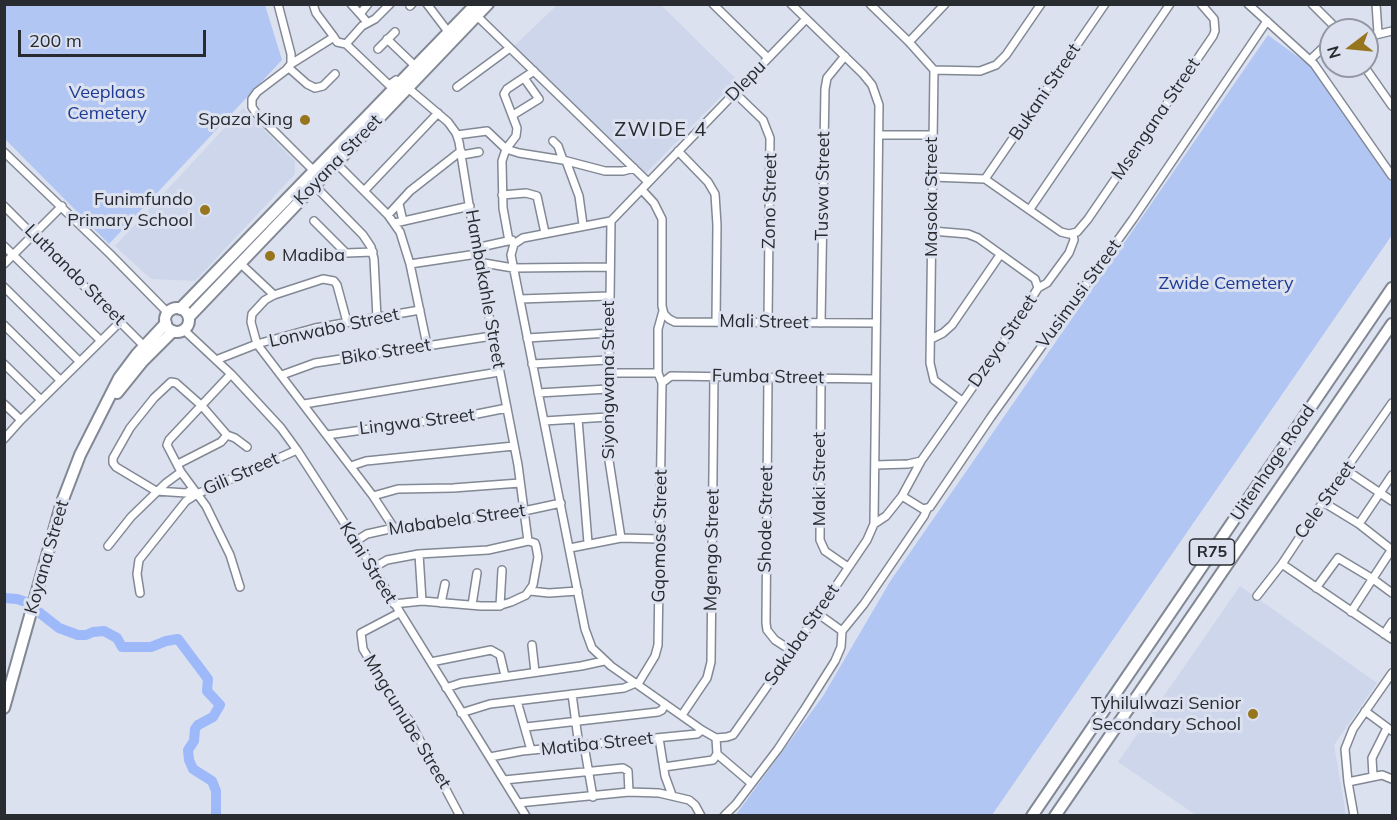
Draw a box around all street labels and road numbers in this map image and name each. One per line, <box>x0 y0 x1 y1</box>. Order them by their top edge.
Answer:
street label: Bukani Street <box>1005 40 1085 144</box>
street label: Msengana Street <box>1107 54 1205 184</box>
street label: Dlepu <box>721 56 771 106</box>
street label: Koyana Street <box>289 110 387 210</box>
street label: Tuswa Street <box>811 131 835 241</box>
street label: Masoka Street <box>921 137 943 257</box>
street label: Zono Street <box>758 153 782 249</box>
street label: Hambakahle Street <box>460 208 510 370</box>
street label: Luthando Street <box>20 220 130 330</box>
street label: Vusimusi Street <box>1032 235 1126 353</box>
street label: Dzeya Street <box>964 291 1042 391</box>
street label: Siyongwana Street <box>598 301 620 459</box>
street label: Lonwabo Street <box>267 304 401 352</box>
street label: Mali Street <box>719 310 809 334</box>
street label: Biko Street <box>340 334 432 370</box>
street label: Fumba Street <box>712 365 824 389</box>
street label: Uitenhage Road <box>1226 401 1320 525</box>
street label: Lingwa Street <box>358 404 476 440</box>
street label: Maki Street <box>809 432 831 526</box>
street label: Gili Street <box>200 448 282 500</box>
street label: Cele Street <box>1290 457 1360 543</box>
street label: Shode Street <box>754 465 778 573</box>
street label: Gqomose Street <box>648 469 672 603</box>
street label: Mgengo Street <box>700 489 724 611</box>
street label: Koyana Street <box>20 498 74 616</box>
street label: Mababela Street <box>387 500 527 540</box>
street label: Kani Street <box>335 518 401 608</box>
road number: R75 <box>1190 539 1234 565</box>
street label: Sakuba Street <box>760 580 844 690</box>
street label: Mngcunube Street <box>359 651 455 793</box>
street label: Matiba Street <box>540 727 654 761</box>

